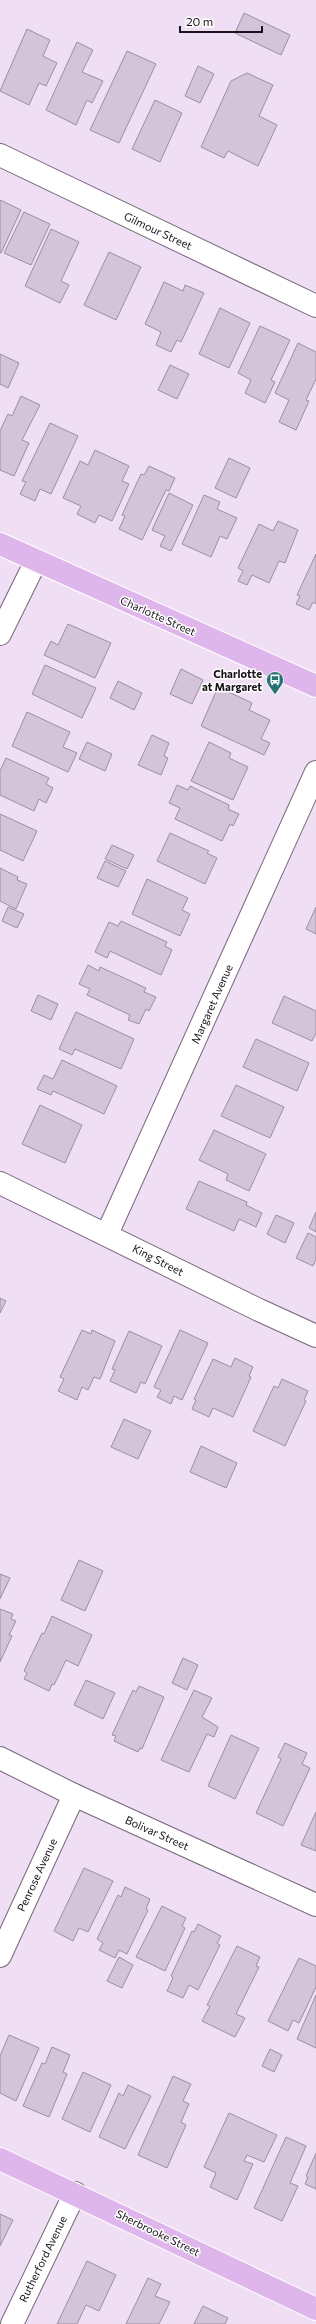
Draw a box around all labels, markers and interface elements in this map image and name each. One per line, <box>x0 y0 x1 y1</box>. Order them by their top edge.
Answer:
scale bar <box>180 8 262 34</box>
text: 20 m <box>186 14 213 28</box>
street label: Gilmour Street <box>122 209 195 252</box>
street label: Charlotte Street <box>118 593 198 638</box>
place label: Charlotte at Margaret <box>202 667 262 693</box>
bus stop icon: Charlotte at Margaret <box>265 670 285 695</box>
street label: Margaret Avenue <box>188 962 235 1045</box>
street label: King Street <box>130 1241 186 1278</box>
street label: Bolivar Street <box>123 1813 191 1853</box>
street label: Penrose Avenue <box>14 1836 59 1913</box>
street label: Sherbrooke Street <box>114 2207 203 2259</box>
street label: Rutherford Avenue <box>16 2213 69 2304</box>

